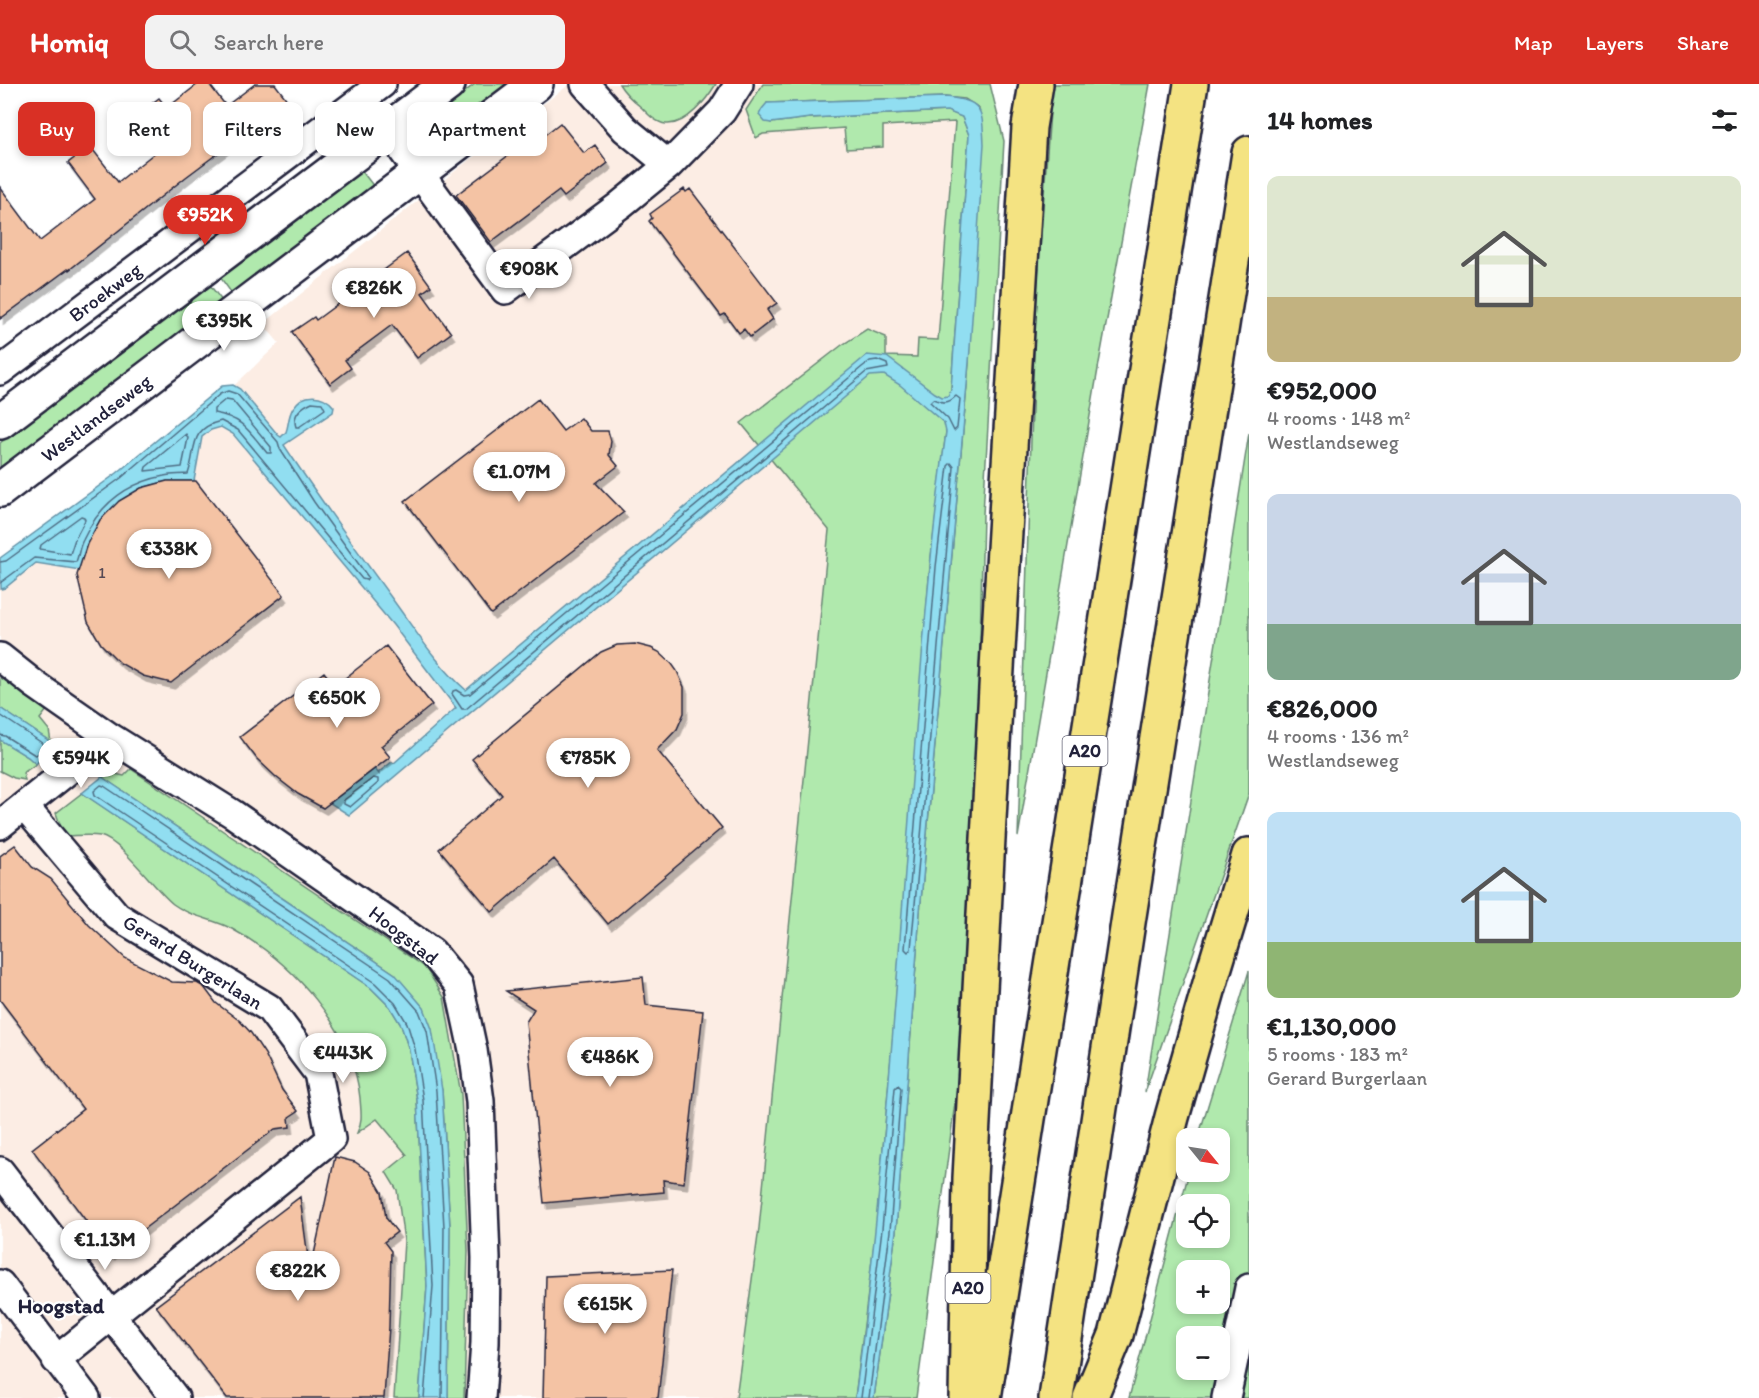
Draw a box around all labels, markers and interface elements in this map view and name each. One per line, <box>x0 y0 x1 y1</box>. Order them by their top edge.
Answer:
search box <box>145 15 565 69</box>
text: Homiq <box>30 25 109 59</box>
icon: search <box>166 26 199 59</box>
text: Search here <box>214 29 324 56</box>
text: Map <box>1514 30 1553 55</box>
text: Layers <box>1586 30 1644 55</box>
text: Share <box>1677 30 1729 55</box>
chip: Buy <box>18 102 95 156</box>
chip: Rent <box>107 102 191 156</box>
chip: Filters <box>203 102 303 156</box>
chip: New <box>315 102 395 156</box>
chip: Apartment <box>407 102 547 156</box>
text: 14 homes <box>1267 104 1373 136</box>
icon: filters <box>1708 104 1741 137</box>
pin: €952K <box>163 195 247 246</box>
text: €952K <box>177 202 233 226</box>
icon: home <box>1450 215 1558 323</box>
pin: €908K <box>487 249 571 300</box>
text: €908K <box>500 256 558 280</box>
street label: Broekweg <box>64 257 146 327</box>
pin: €826K <box>332 268 416 319</box>
text: €826K <box>346 275 402 299</box>
pin: €395K <box>182 301 266 352</box>
text: €395K <box>196 308 252 332</box>
street label: Westlandseweg <box>36 368 157 467</box>
text: €952,000 <box>1267 374 1377 406</box>
text: 4 rooms · 148 m² <box>1267 406 1411 430</box>
text: Westlandseweg <box>1267 430 1399 454</box>
pin: €1.07M <box>470 452 568 503</box>
text: €1.07M <box>487 459 551 483</box>
pin: €338K <box>127 529 211 580</box>
icon: home <box>1450 533 1558 641</box>
text: €338K <box>141 536 197 560</box>
house number: 1 <box>98 563 106 582</box>
pin: €650K <box>295 678 379 729</box>
text: €650K <box>308 685 366 709</box>
text: €826,000 <box>1267 692 1378 724</box>
text: 4 rooms · 136 m² <box>1267 724 1409 748</box>
road number: A20 <box>1062 736 1108 766</box>
pin: €594K <box>39 738 123 789</box>
pin: €785K <box>546 738 630 789</box>
text: €594K <box>52 745 110 769</box>
text: €785K <box>560 745 616 769</box>
text: Westlandseweg <box>1267 748 1399 772</box>
icon: home <box>1450 851 1558 959</box>
street label: Hoogstad <box>364 900 444 970</box>
street label: Gerard Burgerlaan <box>119 909 268 1015</box>
text: €1,130,000 <box>1267 1010 1397 1042</box>
pin: €443K <box>301 1033 385 1084</box>
pin: €486K <box>568 1037 652 1088</box>
text: €443K <box>313 1040 373 1064</box>
text: 5 rooms · 183 m² <box>1267 1042 1408 1066</box>
text: €486K <box>581 1044 639 1068</box>
text: Gerard Burgerlaan <box>1267 1066 1427 1090</box>
north arrow <box>1176 1128 1230 1182</box>
map controls <box>1176 1128 1230 1380</box>
button: locate <box>1176 1194 1230 1248</box>
pin: €1.13M <box>56 1220 154 1271</box>
text: €1.13M <box>74 1227 136 1251</box>
pin: €822K <box>256 1251 340 1302</box>
text: €822K <box>270 1258 326 1282</box>
button: + <box>1176 1260 1230 1314</box>
road number: A20 <box>946 1273 990 1303</box>
pin: €615K <box>563 1284 647 1335</box>
text: €615K <box>578 1291 632 1315</box>
district label: Hoogstad <box>18 1293 105 1319</box>
button: − <box>1176 1326 1230 1380</box>

